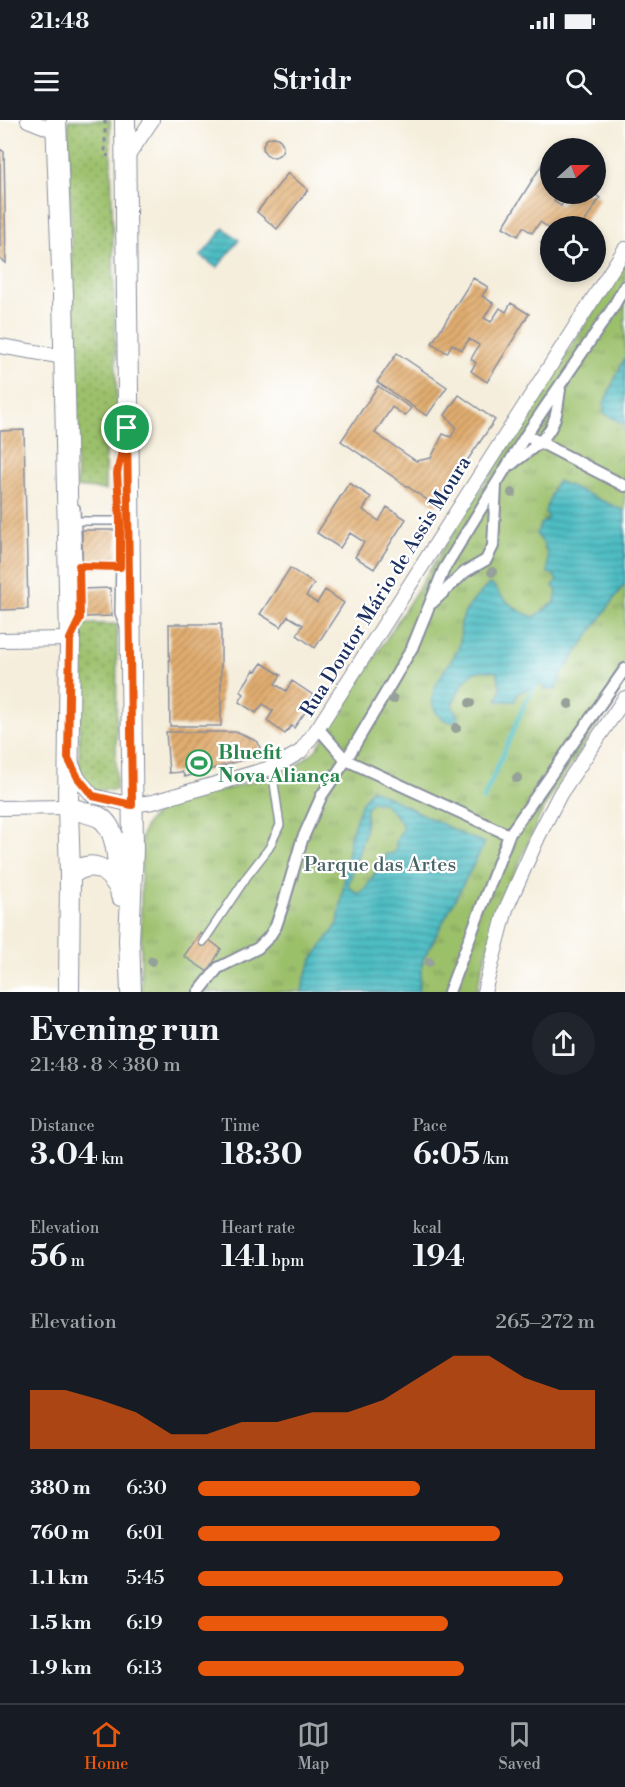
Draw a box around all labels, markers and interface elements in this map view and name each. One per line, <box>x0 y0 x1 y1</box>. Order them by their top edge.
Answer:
text: 21:48 <box>30 8 89 35</box>
text: Stridr <box>273 64 352 98</box>
icon: menu <box>30 65 63 98</box>
icon: search <box>562 65 595 98</box>
north arrow <box>540 138 606 204</box>
map controls <box>540 138 606 282</box>
button: locate <box>540 216 606 282</box>
pin <box>101 402 152 453</box>
icon: arrive <box>110 411 143 444</box>
street label: Rua Doutor Mário de Assis Moura <box>295 451 478 722</box>
place label: Bluefit Nova Aliança <box>218 741 341 789</box>
sports icon: Bluefit Nova Aliança <box>184 748 214 778</box>
park label: Parque das Artes <box>304 853 456 878</box>
text: Evening run <box>30 1010 219 1051</box>
button: share <box>532 1012 595 1075</box>
text: 21:48 · 8 × 380 m <box>30 1053 181 1078</box>
text: Distance <box>30 1116 95 1136</box>
text: Time <box>221 1116 260 1136</box>
text: Pace <box>413 1116 447 1136</box>
text: 3.04 <box>30 1136 98 1174</box>
text: 18:30 <box>221 1136 302 1174</box>
text: 6:05 <box>413 1136 480 1174</box>
text: km <box>98 1149 124 1169</box>
text: /km <box>480 1149 509 1169</box>
text: Elevation <box>30 1218 99 1238</box>
text: Heart rate <box>221 1218 295 1238</box>
text: kcal <box>413 1218 442 1238</box>
text: 56 <box>30 1238 68 1276</box>
text: 141 <box>221 1238 269 1276</box>
text: 194 <box>413 1238 465 1276</box>
text: m <box>68 1251 85 1271</box>
text: bpm <box>269 1251 304 1271</box>
text: Elevation <box>30 1310 117 1335</box>
text: 265–272 m <box>496 1310 595 1335</box>
text: 380 m <box>30 1476 91 1501</box>
text: 6:30 <box>126 1476 167 1501</box>
text: 760 m <box>30 1521 89 1546</box>
text: 6:01 <box>126 1521 164 1546</box>
text: 1.1 km <box>30 1566 89 1591</box>
text: 5:45 <box>126 1566 164 1591</box>
text: 1.5 km <box>30 1611 91 1636</box>
text: 6:19 <box>126 1611 163 1636</box>
text: 1.9 km <box>30 1656 92 1681</box>
text: 6:13 <box>126 1656 162 1681</box>
tab: Home <box>84 1718 128 1774</box>
tab: Map <box>297 1718 330 1774</box>
tab: Saved <box>499 1718 541 1774</box>

